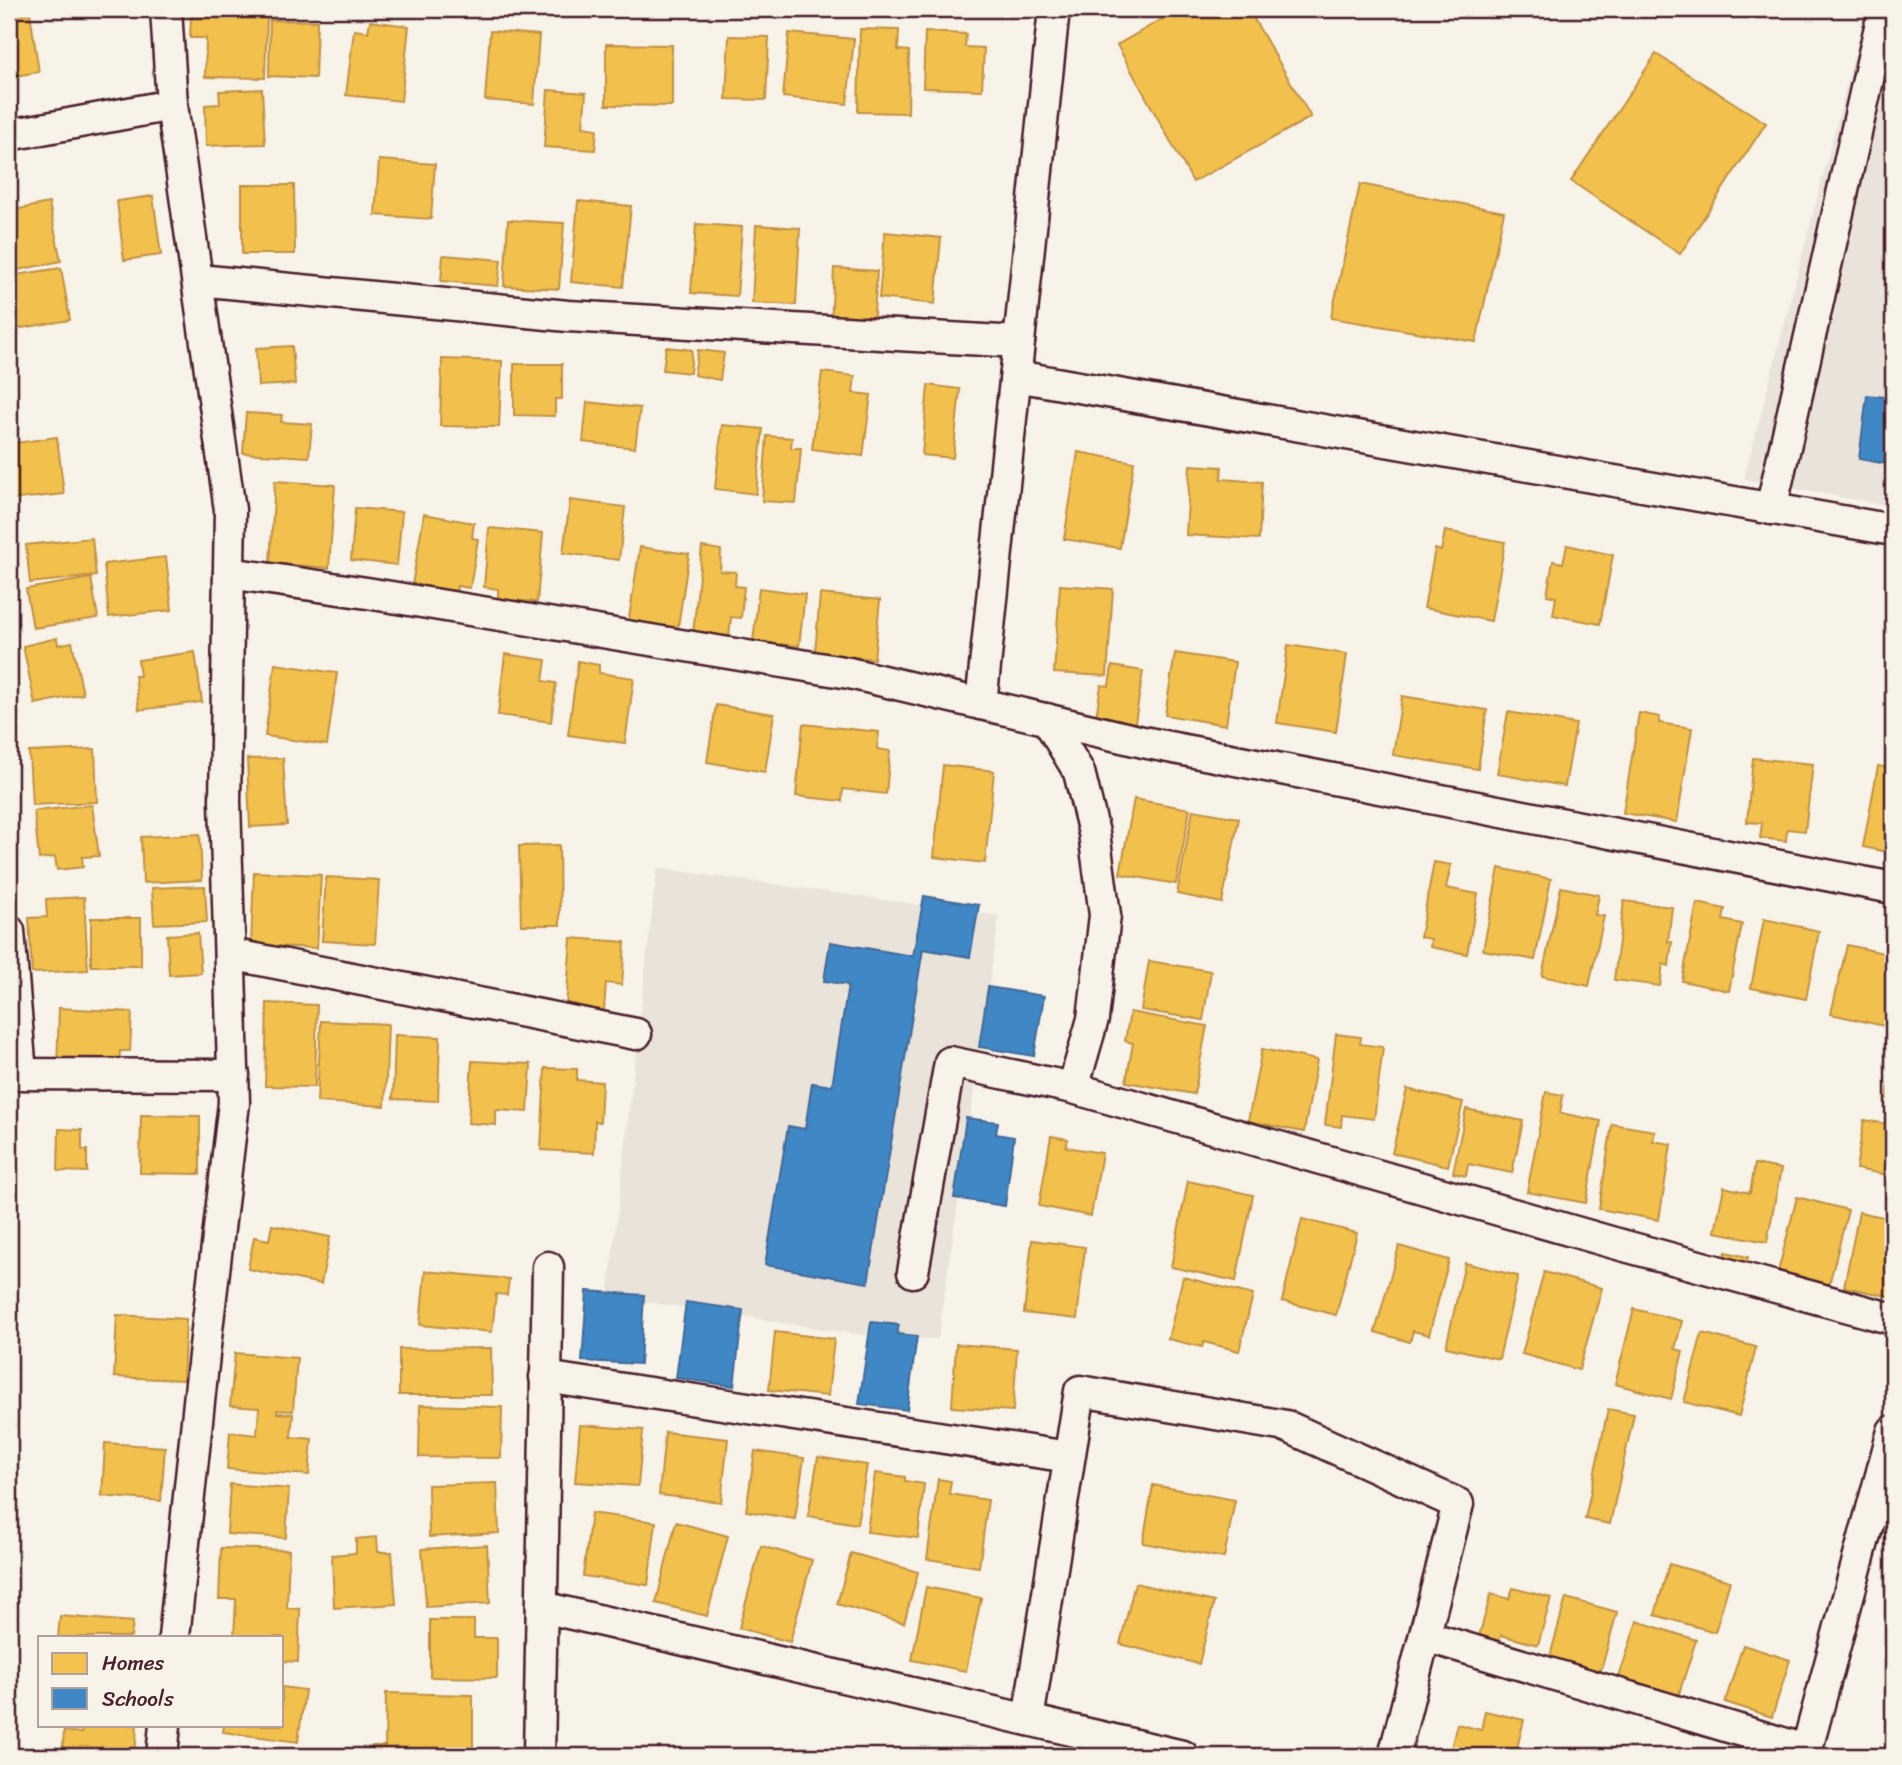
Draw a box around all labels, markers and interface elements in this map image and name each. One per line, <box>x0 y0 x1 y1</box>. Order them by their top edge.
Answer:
legend <box>38 1636 284 1726</box>
text: Homes <box>102 1644 164 1682</box>
text: Schools <box>102 1680 174 1718</box>

